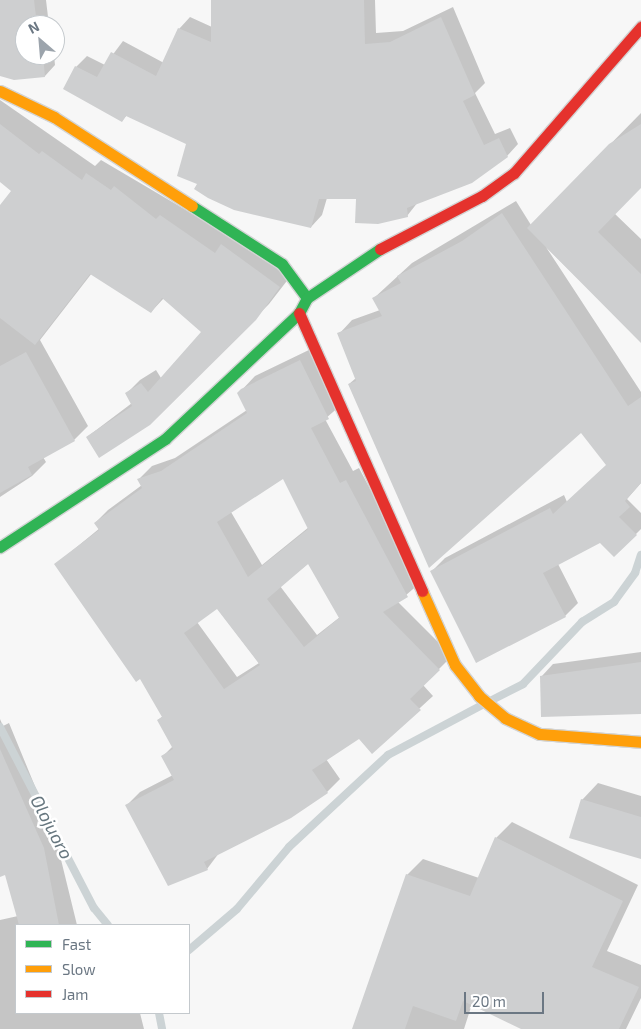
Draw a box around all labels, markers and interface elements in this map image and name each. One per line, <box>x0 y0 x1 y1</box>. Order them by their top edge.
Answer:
north arrow <box>15 15 65 65</box>
text: N <box>25 17 42 37</box>
water label: Olojuoro <box>26 791 78 863</box>
legend <box>15 924 190 1014</box>
text: Fast <box>62 935 91 953</box>
text: Slow <box>62 960 96 978</box>
scale bar <box>466 982 546 1014</box>
text: Jam <box>62 985 88 1003</box>
text: 20 m <box>472 992 506 1010</box>

